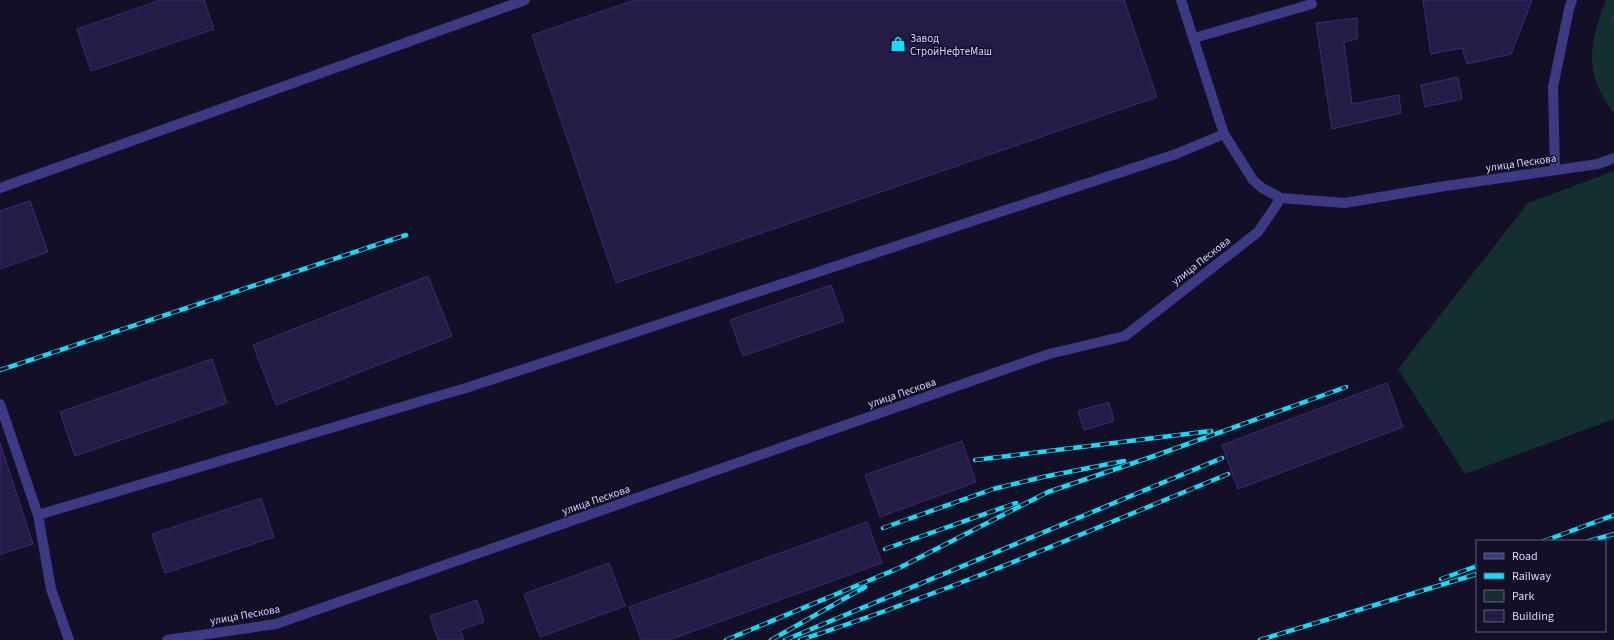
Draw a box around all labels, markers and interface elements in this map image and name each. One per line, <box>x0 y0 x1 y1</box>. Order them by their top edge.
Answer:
place label: Завод СтройНефтеМаш <box>910 31 992 59</box>
shop icon: Завод СтройНефтеМаш <box>889 35 907 53</box>
street label: улица Пескова <box>1485 151 1557 175</box>
street label: улица Пескова <box>1168 233 1234 289</box>
street label: улица Пескова <box>866 374 938 412</box>
street label: улица Пескова <box>560 481 632 519</box>
legend <box>1476 540 1606 632</box>
text: Road <box>1512 548 1538 565</box>
text: Railway <box>1512 568 1551 585</box>
text: Park <box>1512 588 1534 605</box>
street label: улица Пескова <box>209 601 281 629</box>
text: Building <box>1512 608 1554 625</box>

